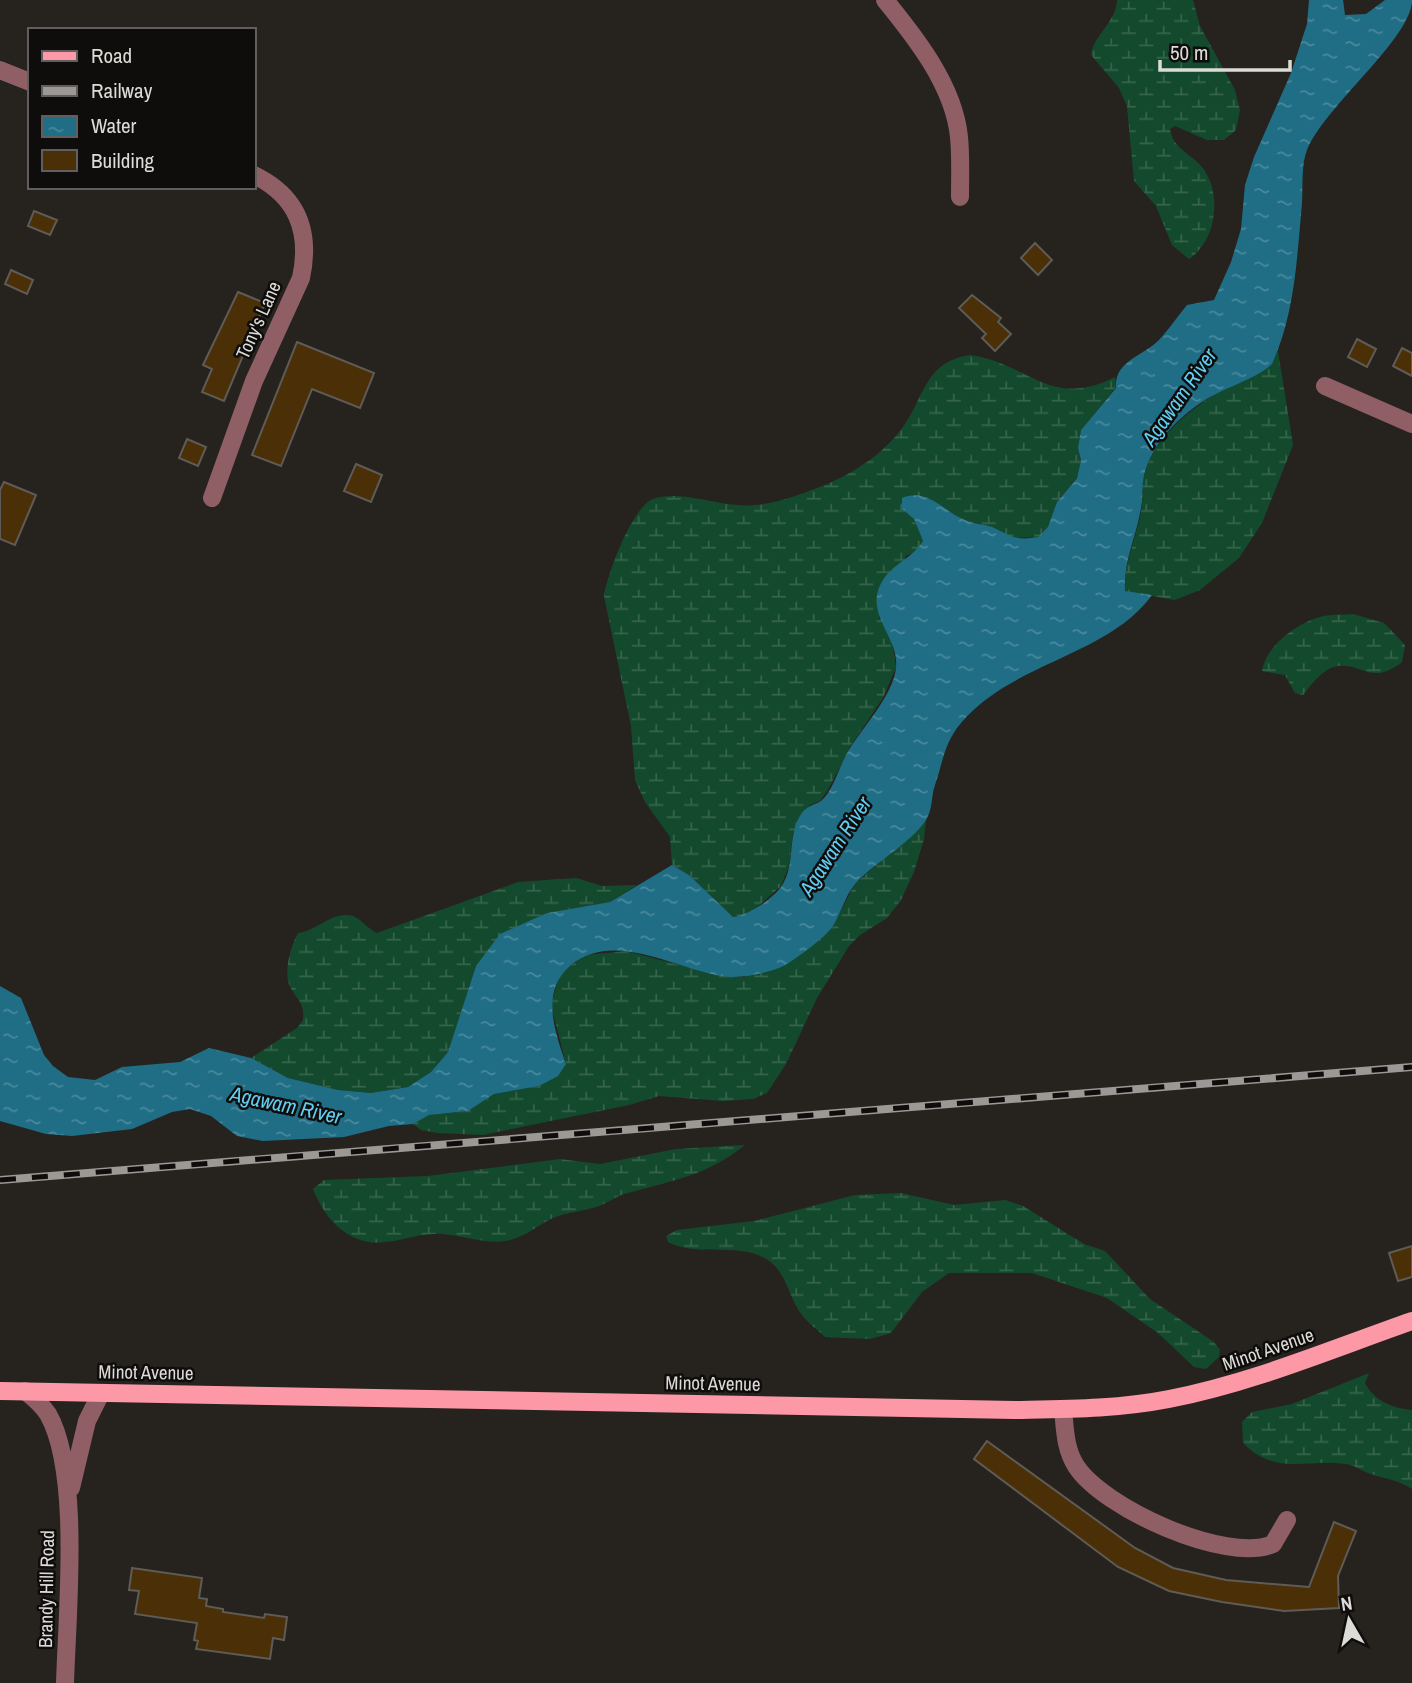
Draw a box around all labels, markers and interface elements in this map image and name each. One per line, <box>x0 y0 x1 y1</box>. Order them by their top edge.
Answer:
legend <box>28 28 256 189</box>
scale bar <box>1160 28 1290 72</box>
text: 50 m <box>1170 38 1208 67</box>
text: Road <box>91 41 132 70</box>
text: Railway <box>91 76 153 105</box>
text: Water <box>91 111 137 140</box>
text: Building <box>91 146 155 175</box>
street label: Tony's Lane <box>229 277 287 363</box>
water label: Agawam River <box>1134 341 1224 452</box>
water label: Agawam River <box>792 790 879 902</box>
water label: Agawam River <box>227 1079 345 1131</box>
street label: Minot Avenue <box>1219 1321 1317 1377</box>
street label: Minot Avenue <box>98 1358 194 1386</box>
street label: Minot Avenue <box>665 1369 761 1397</box>
street label: Brandy Hill Road <box>32 1530 60 1648</box>
north arrow <box>1314 1585 1384 1655</box>
text: N <box>1339 1589 1354 1617</box>

